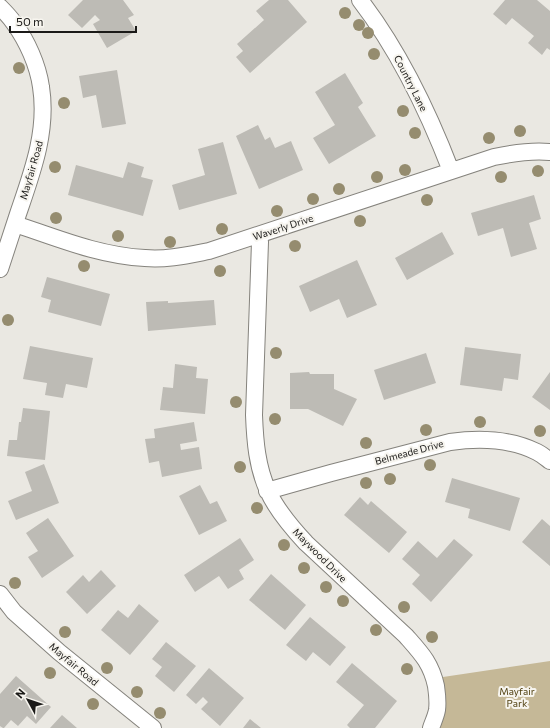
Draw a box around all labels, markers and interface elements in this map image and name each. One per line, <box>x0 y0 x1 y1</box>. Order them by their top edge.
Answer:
scale bar <box>10 8 136 34</box>
text: 50 m <box>16 14 44 28</box>
street label: Country Lane <box>392 53 430 113</box>
street label: Mayfair Road <box>17 139 45 201</box>
street label: Waverly Drive <box>251 212 315 242</box>
street label: Belmeade Drive <box>373 437 445 467</box>
street label: Maywood Drive <box>291 526 349 584</box>
street label: Mayfair Road <box>47 640 101 688</box>
north arrow <box>8 680 48 720</box>
park label: Mayfair Park <box>499 685 535 709</box>
text: N <box>12 686 28 701</box>

